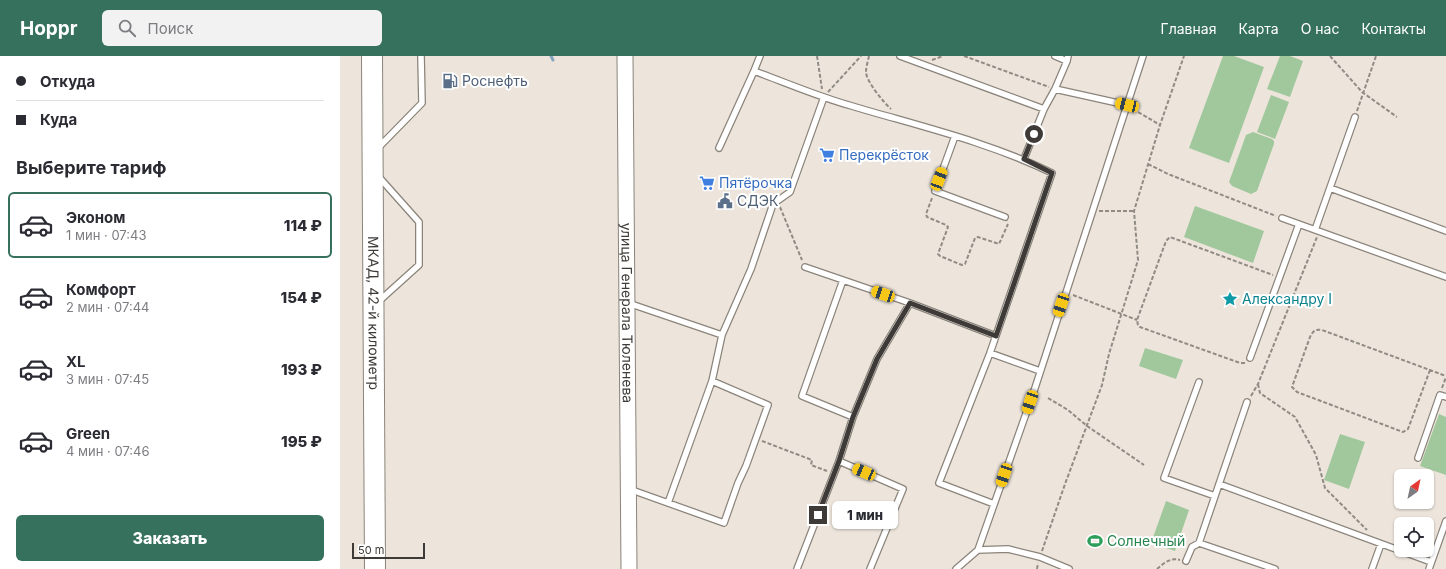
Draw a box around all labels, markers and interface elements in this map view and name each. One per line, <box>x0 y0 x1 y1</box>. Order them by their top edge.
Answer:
search box <box>102 10 382 46</box>
text: Hoppr <box>20 17 78 40</box>
icon: search <box>116 17 138 39</box>
text: Поиск <box>148 19 193 38</box>
text: Главная <box>1161 20 1216 37</box>
text: Карта <box>1238 20 1279 37</box>
text: О нас <box>1301 20 1339 37</box>
text: Контакты <box>1361 20 1426 37</box>
text: Откуда <box>40 72 95 91</box>
fuel station icon: Роснефть <box>441 72 459 90</box>
place label: Роснефть <box>462 72 528 89</box>
car <box>1114 96 1140 114</box>
text: Куда <box>40 110 77 129</box>
route start <box>1025 125 1043 143</box>
supermarket icon: Перекрёсток <box>818 146 836 164</box>
place label: Перекрёсток <box>839 146 929 163</box>
text: Выберите тариф <box>16 157 167 178</box>
car <box>929 166 949 192</box>
supermarket icon: Пятёрочка <box>698 174 716 192</box>
place label: Пятёрочка <box>719 174 792 191</box>
public building icon: СДЭК <box>716 192 734 210</box>
place label: СДЭК <box>737 192 779 209</box>
icon: car <box>18 207 54 243</box>
text: Эконом <box>66 208 125 227</box>
text: 114 ₽ <box>284 216 322 235</box>
street label: улица Генерала Тюленева <box>618 223 637 403</box>
text: 1 мин · 07:43 <box>66 227 146 243</box>
street label: МКАД, 42-й километр <box>365 236 383 390</box>
icon: car <box>18 279 54 315</box>
text: Комфорт <box>66 280 136 299</box>
car <box>870 284 896 304</box>
text: 154 ₽ <box>281 288 322 307</box>
place icon: Александру I <box>1221 290 1239 308</box>
place label: Александру I <box>1242 290 1332 307</box>
car <box>1052 292 1070 318</box>
text: 2 мин · 07:44 <box>66 299 149 315</box>
icon: car <box>18 351 54 387</box>
text: XL <box>66 352 86 371</box>
text: 193 ₽ <box>281 360 322 379</box>
text: 3 мин · 07:45 <box>66 371 149 387</box>
car <box>1020 389 1040 415</box>
icon: car <box>18 423 54 459</box>
text: Green <box>66 424 110 443</box>
text: 195 ₽ <box>281 432 322 451</box>
text: 4 мин · 07:46 <box>66 443 150 459</box>
car <box>851 462 877 482</box>
car <box>994 462 1014 488</box>
north arrow <box>1394 469 1434 509</box>
map controls <box>1394 469 1434 557</box>
callout: 1 мин <box>832 501 898 529</box>
route end <box>809 506 827 524</box>
text: 1 мин <box>847 507 883 523</box>
button: Заказать <box>16 515 324 561</box>
button: locate <box>1394 517 1434 557</box>
sports icon: Солнечный <box>1086 532 1104 550</box>
place label: Солнечный <box>1107 532 1185 549</box>
scale bar <box>352 541 425 560</box>
text: 50 m <box>358 543 384 557</box>

